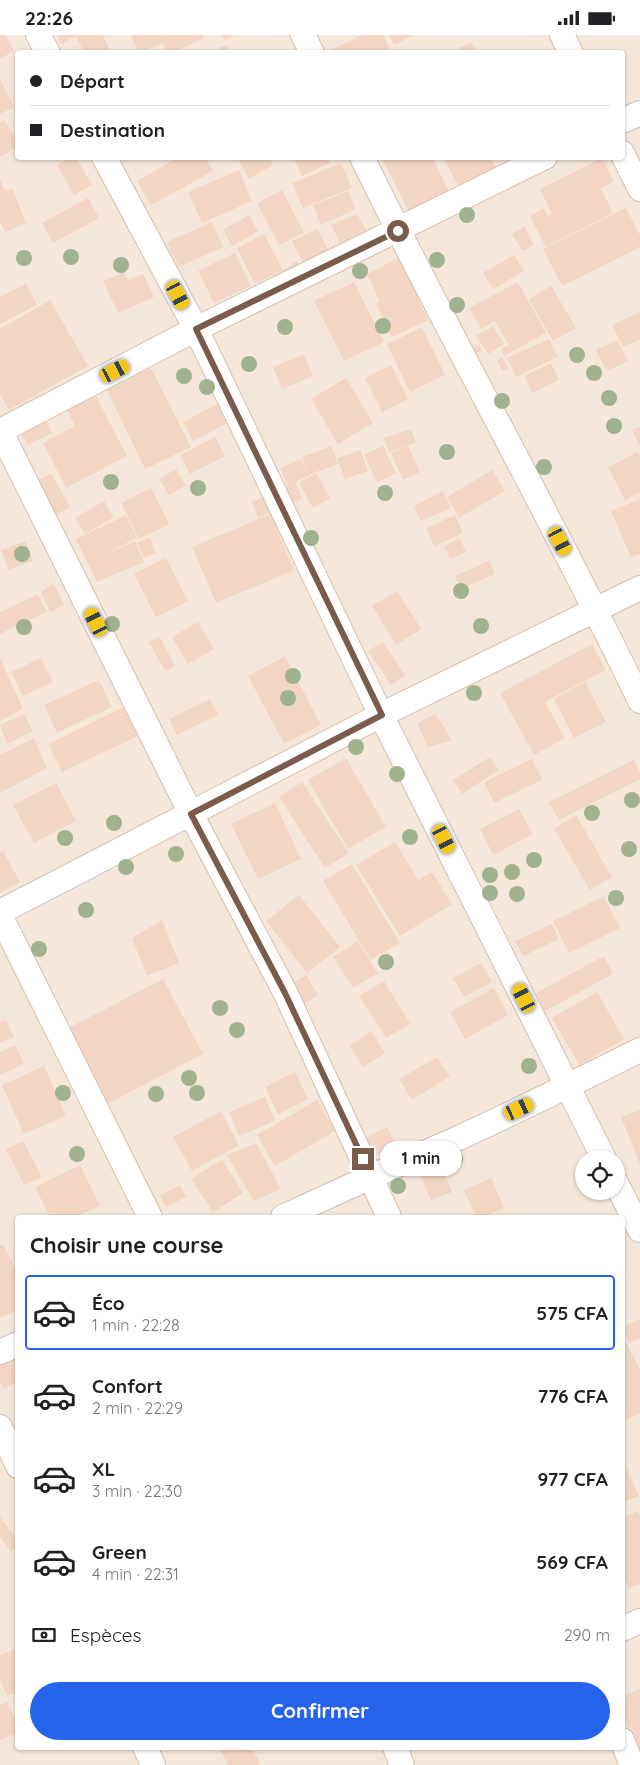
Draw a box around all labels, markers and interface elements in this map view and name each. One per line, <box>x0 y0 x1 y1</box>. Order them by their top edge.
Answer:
text: 22:26 <box>25 6 73 30</box>
text: Départ <box>60 69 125 93</box>
text: Destination <box>60 118 165 142</box>
route start <box>387 220 409 242</box>
car <box>164 278 191 312</box>
car <box>98 358 131 384</box>
car <box>546 524 573 558</box>
car <box>82 605 109 639</box>
car <box>430 822 457 856</box>
car <box>510 981 537 1015</box>
car <box>502 1096 535 1122</box>
callout: 1 min <box>380 1141 463 1177</box>
route end <box>352 1148 374 1170</box>
text: 1 min <box>402 1148 440 1168</box>
map controls <box>575 1150 625 1200</box>
button: locate <box>575 1150 625 1200</box>
text: Choisir une course <box>30 1231 224 1259</box>
icon: car <box>32 1290 77 1335</box>
text: Éco <box>92 1291 125 1315</box>
text: 575 CFA <box>536 1301 608 1325</box>
text: 1 min · 22:28 <box>92 1315 180 1335</box>
icon: car <box>32 1373 77 1418</box>
text: Confort <box>92 1374 163 1398</box>
text: 776 CFA <box>538 1384 608 1408</box>
text: 2 min · 22:29 <box>92 1398 183 1418</box>
icon: car <box>32 1456 77 1501</box>
text: XL <box>92 1457 115 1481</box>
text: 977 CFA <box>537 1467 608 1491</box>
text: 3 min · 22:30 <box>92 1481 183 1501</box>
icon: car <box>32 1539 77 1584</box>
text: Green <box>92 1540 147 1564</box>
text: 569 CFA <box>536 1550 608 1574</box>
text: 4 min · 22:31 <box>92 1564 179 1584</box>
icon: cash <box>30 1621 58 1649</box>
text: Espèces <box>70 1623 141 1647</box>
text: 290 m <box>564 1625 610 1645</box>
button: Confirmer <box>30 1682 610 1740</box>

